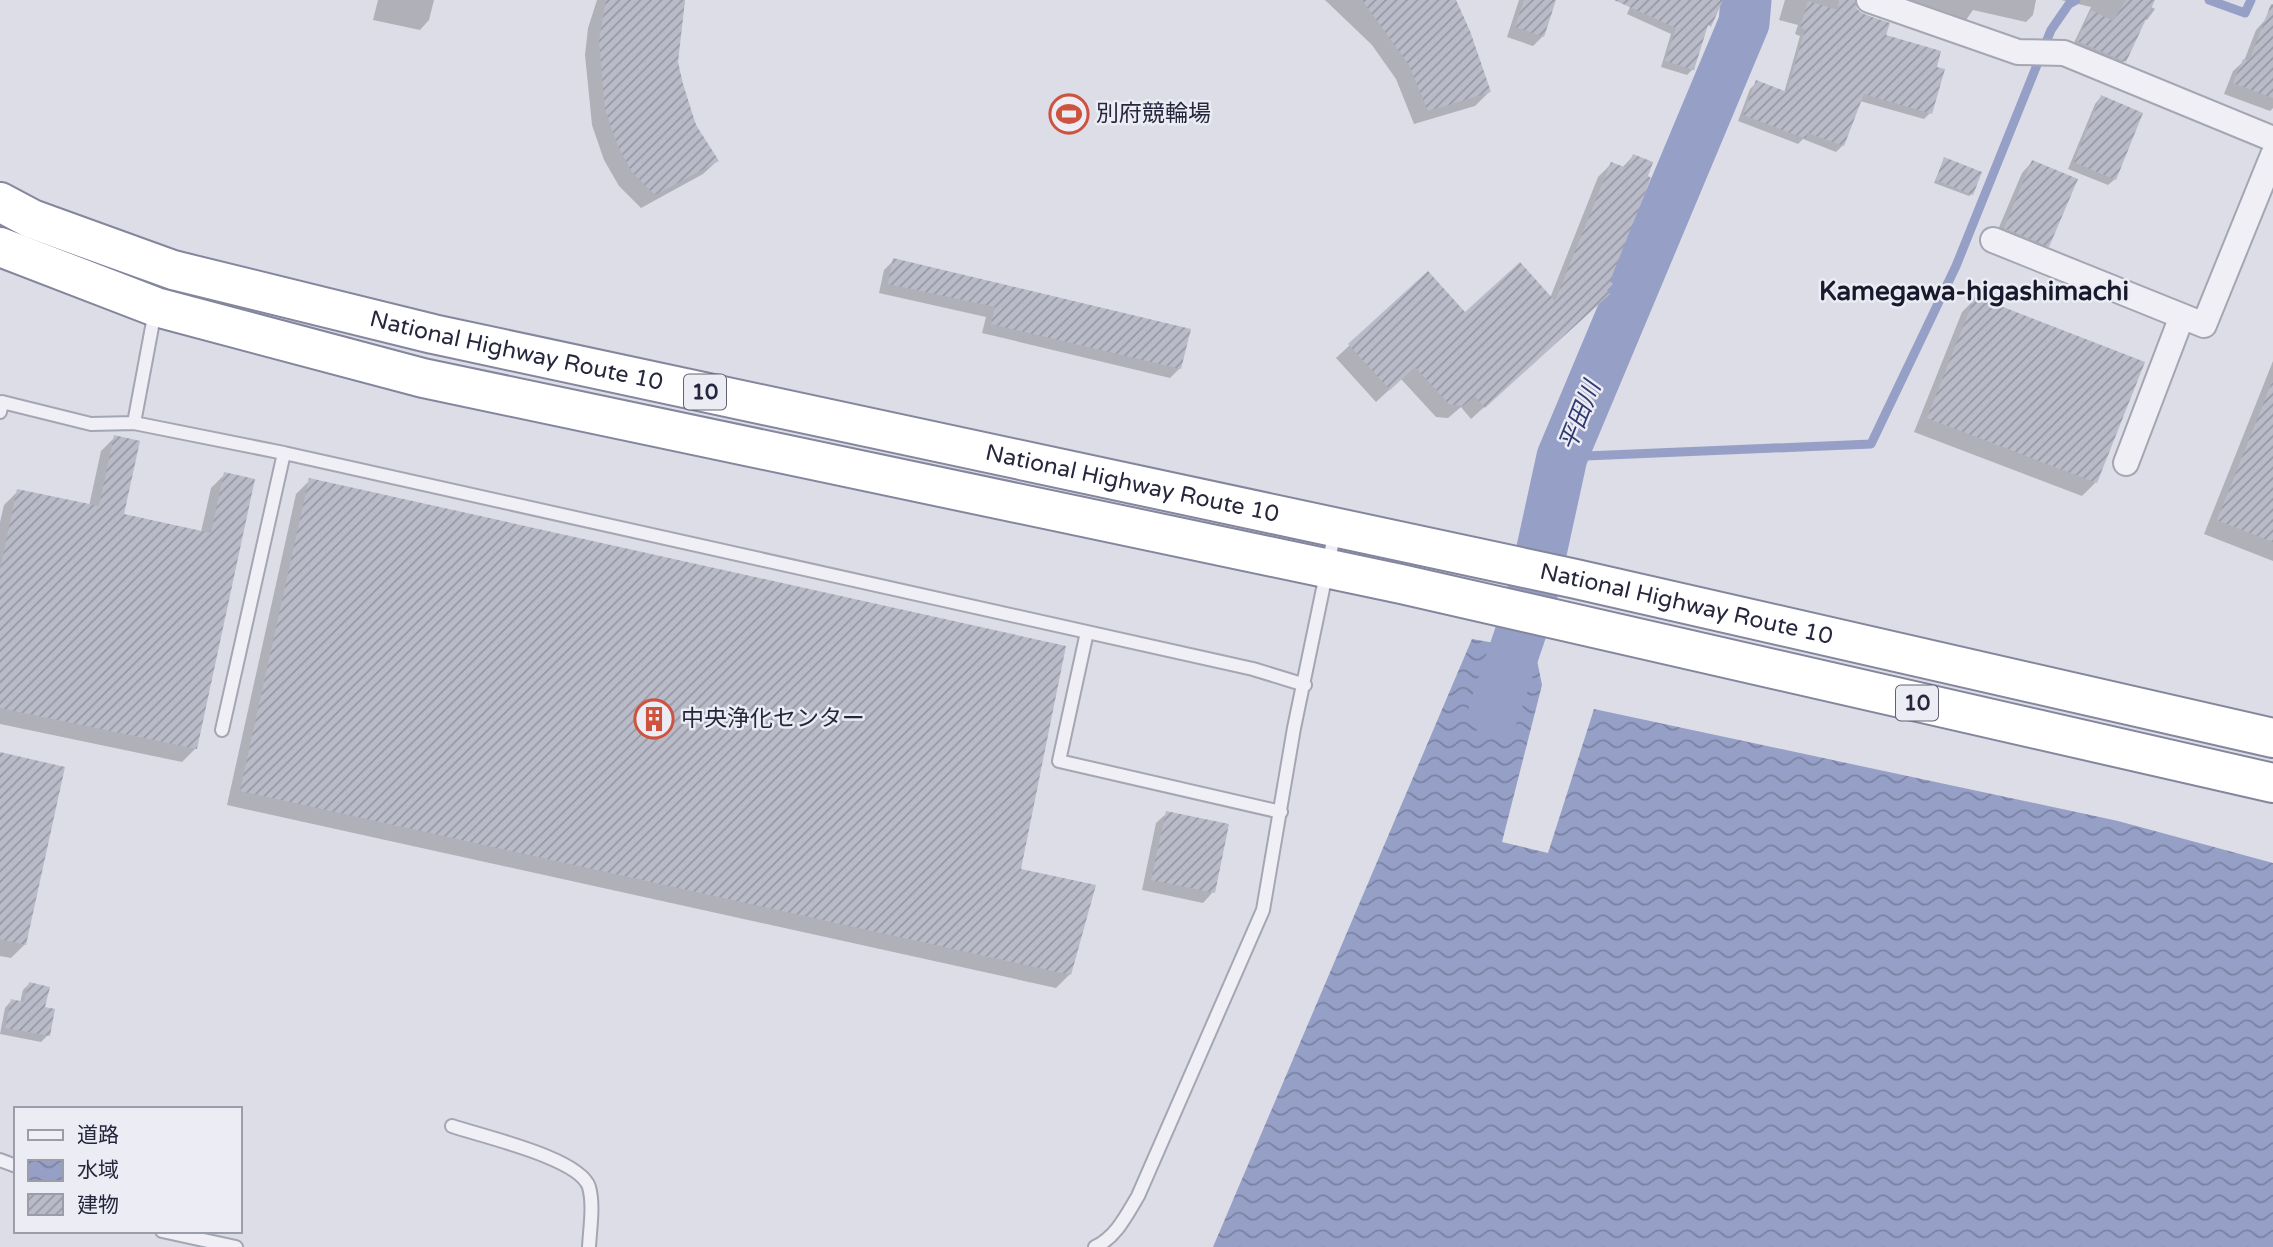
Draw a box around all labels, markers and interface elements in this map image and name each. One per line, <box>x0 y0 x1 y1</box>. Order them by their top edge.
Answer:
sports icon: 別府競輪場 <box>1048 93 1090 135</box>
place label: 別府競輪場 <box>1096 100 1211 128</box>
district label: Kamegawa-higashimachi <box>1819 276 2129 307</box>
street label: National Highway Route 10 <box>367 305 666 397</box>
road number: 10 <box>684 374 726 410</box>
water label: 平田川 <box>1553 374 1608 455</box>
street label: National Highway Route 10 <box>983 439 1282 529</box>
street label: National Highway Route 10 <box>1537 558 1835 651</box>
road number: 10 <box>1896 686 1938 720</box>
building icon: 中央浄化センター <box>633 698 675 740</box>
place label: 中央浄化センター <box>681 705 865 733</box>
legend <box>14 1107 242 1233</box>
text: 道路 <box>77 1123 119 1148</box>
text: 水域 <box>77 1158 119 1183</box>
text: 建物 <box>77 1193 119 1218</box>

